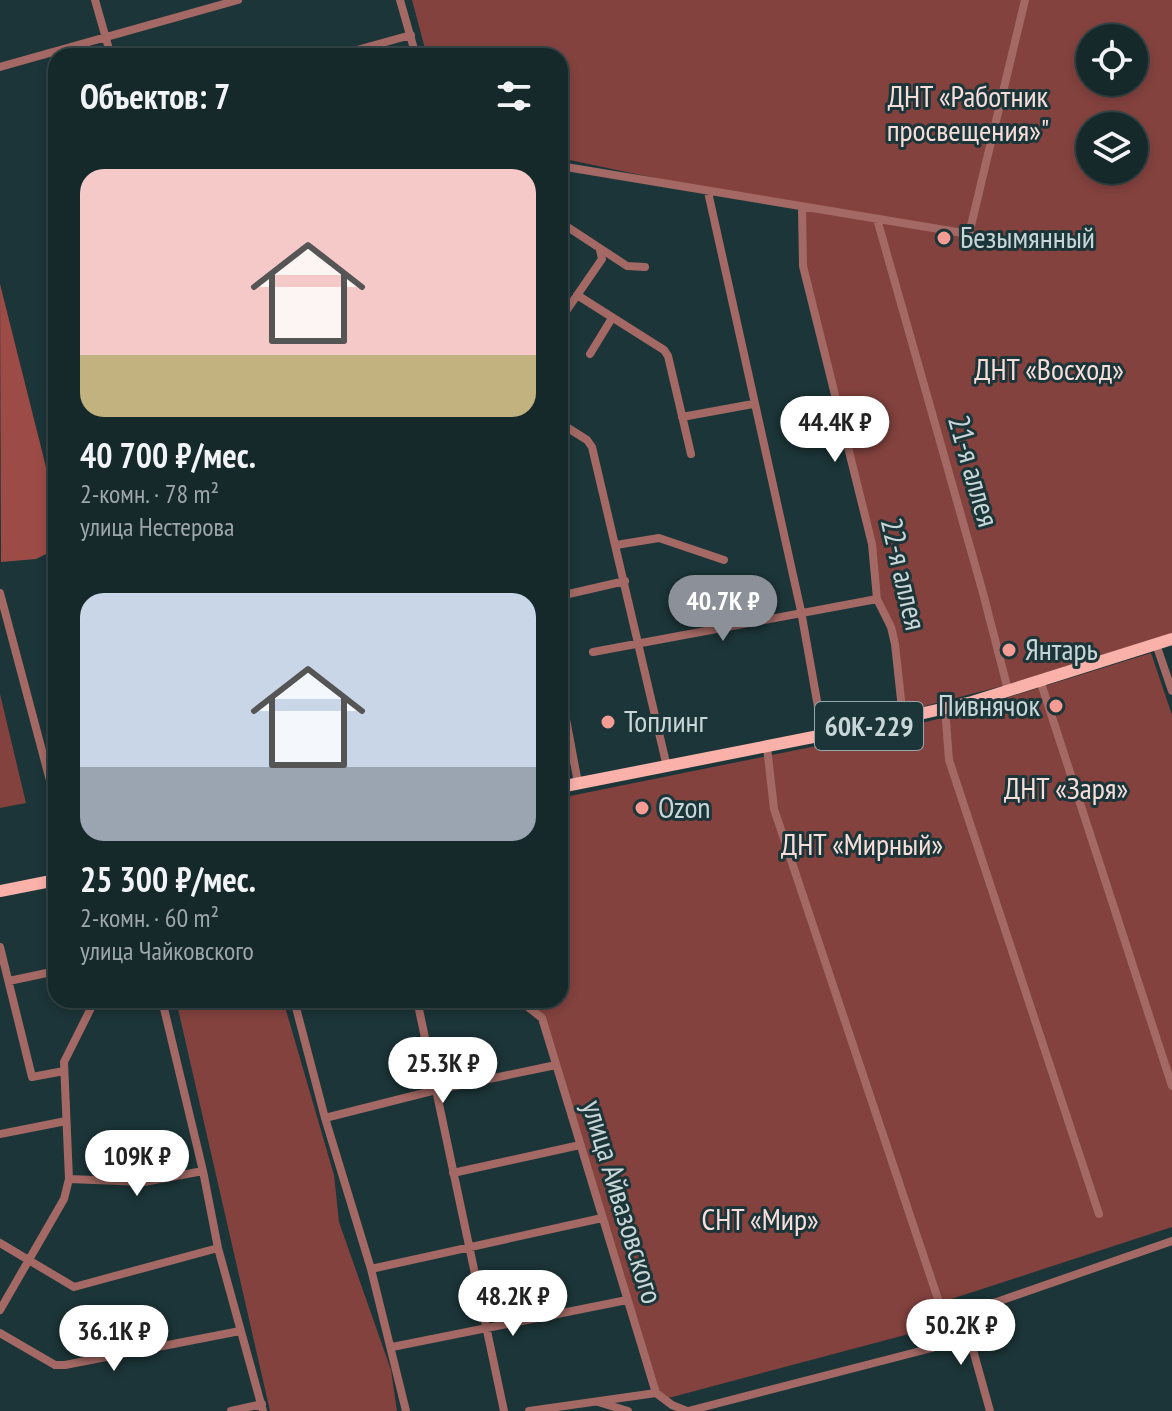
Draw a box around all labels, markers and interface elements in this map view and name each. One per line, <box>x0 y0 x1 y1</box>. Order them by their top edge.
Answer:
map controls <box>1076 24 1148 184</box>
button: locate <box>1076 24 1148 96</box>
text: Объектов: 7 <box>80 74 230 118</box>
icon: filters <box>492 74 536 118</box>
park label: ДНТ «Работник просвещения»" <box>887 76 1049 149</box>
button: layers <box>1076 112 1148 184</box>
place label: Безымянный <box>960 217 1095 256</box>
icon: home <box>236 221 380 365</box>
marker: Безымянный <box>935 229 953 247</box>
park label: ДНТ «Восход» <box>974 349 1124 388</box>
pin: 44.4K ₽ <box>761 396 909 464</box>
text: 44.4K ₽ <box>798 405 872 438</box>
street label: 21-я аллея <box>940 410 1009 531</box>
text: 40 700 ₽/мес. <box>80 433 256 477</box>
text: 2-комн. · 78 m² <box>80 477 219 510</box>
text: улица Нестерова <box>80 510 234 543</box>
street label: 22-я аллея <box>873 514 936 634</box>
pin: 40.7K ₽ <box>649 575 797 643</box>
text: 40.7K ₽ <box>686 584 760 617</box>
place label: Янтарь <box>1025 629 1098 668</box>
marker: Янтарь <box>1000 641 1018 659</box>
icon: home <box>236 645 380 789</box>
place label: Пивнячок <box>938 685 1040 724</box>
marker: Пивнячок <box>1047 697 1065 715</box>
place label: Топлинг <box>624 701 708 740</box>
road number: 60К-229 <box>815 702 923 750</box>
marker: Топлинг <box>599 713 617 731</box>
park label: ДНТ «Заря» <box>1004 768 1128 807</box>
place label: Ozon <box>658 787 711 826</box>
marker: Ozon <box>633 799 651 817</box>
park label: ДНТ «Мирный» <box>781 824 943 863</box>
text: 25 300 ₽/мес. <box>80 857 256 901</box>
text: 2-комн. · 60 m² <box>80 901 219 934</box>
text: улица Чайковского <box>80 934 254 967</box>
pin: 25.3K ₽ <box>369 1037 517 1105</box>
text: 25.3K ₽ <box>406 1046 480 1079</box>
street label: улица Айвазовского <box>574 1095 673 1308</box>
pin: 109K ₽ <box>72 1130 202 1198</box>
text: 109K ₽ <box>103 1139 171 1172</box>
park label: СНТ «Мир» <box>701 1199 819 1238</box>
pin: 48.2K ₽ <box>439 1270 587 1338</box>
text: 48.2K ₽ <box>476 1279 550 1312</box>
pin: 50.2K ₽ <box>887 1299 1035 1367</box>
pin: 36.1K ₽ <box>40 1305 188 1373</box>
text: 50.2K ₽ <box>924 1308 998 1341</box>
text: 36.1K ₽ <box>77 1314 151 1347</box>

